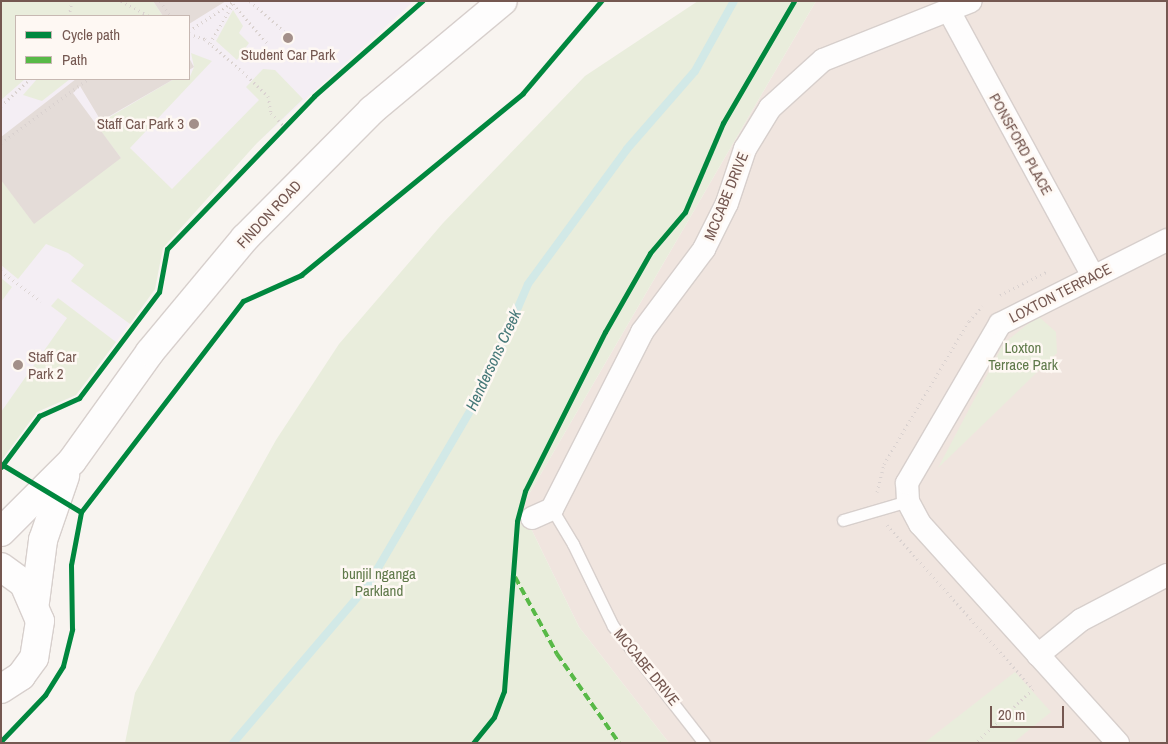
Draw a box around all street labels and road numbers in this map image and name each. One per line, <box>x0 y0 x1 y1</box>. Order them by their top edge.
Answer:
street label: PONSFORD PLACE <box>986 90 1056 198</box>
street label: MCCABE DRIVE <box>700 149 752 243</box>
street label: FINDON ROAD <box>233 176 305 252</box>
street label: LOXTON TERRACE <box>1006 259 1114 327</box>
street label: MCCABE DRIVE <box>611 625 683 709</box>

